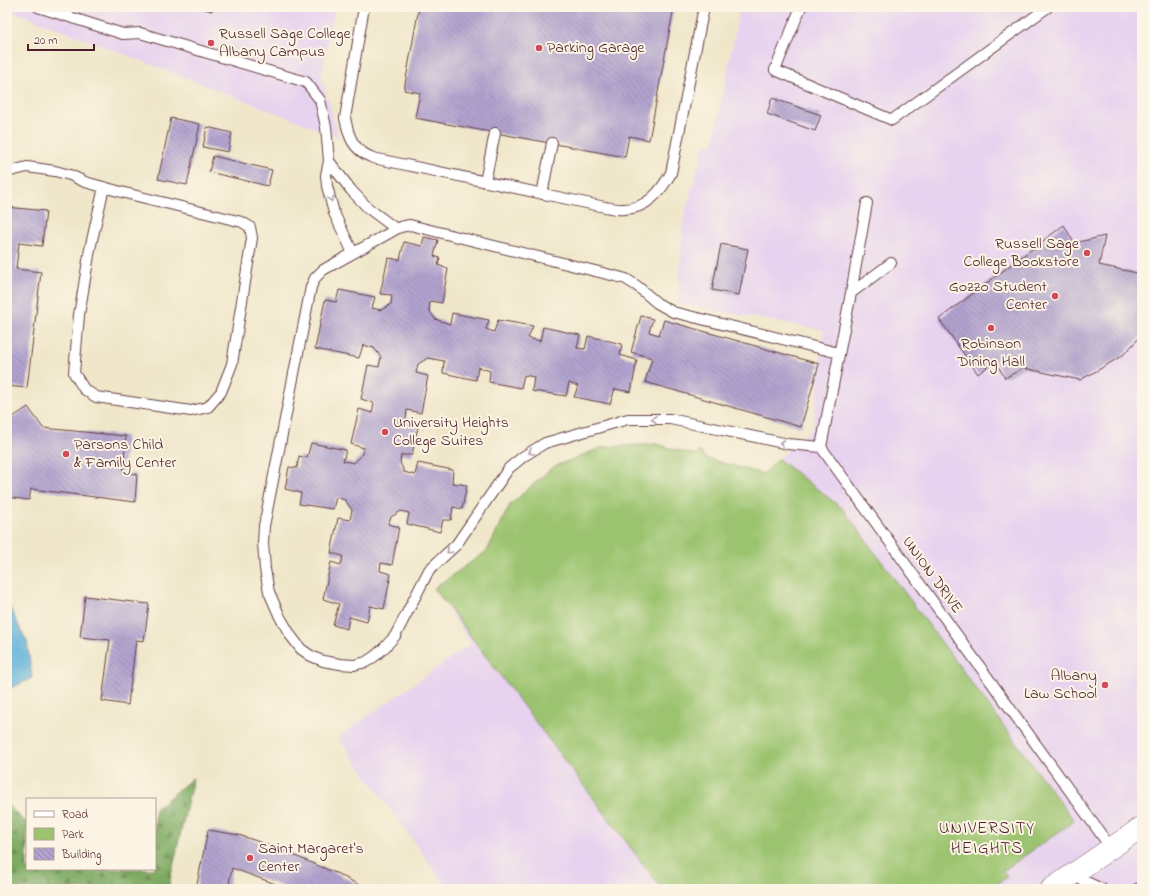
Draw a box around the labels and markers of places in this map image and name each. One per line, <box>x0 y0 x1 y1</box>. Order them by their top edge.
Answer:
place label: Russell Sage College Albany Campus <box>219 22 351 64</box>
place label: Parking Garage <box>547 36 645 60</box>
marker: Russell Sage College Albany Campus <box>206 38 216 48</box>
marker: Parking Garage <box>534 43 544 53</box>
place label: Russell Sage College Bookstore <box>964 232 1080 274</box>
marker: Russell Sage College Bookstore <box>1082 248 1092 258</box>
place label: Gozzo Student Center <box>949 275 1048 317</box>
marker: Gozzo Student Center <box>1050 291 1060 301</box>
marker: Robinson Dining Hall <box>986 323 996 333</box>
place label: Robinson Dining Hall <box>956 332 1025 374</box>
place label: University Heights College Suites <box>393 411 509 453</box>
marker: University Heights College Suites <box>380 427 390 437</box>
place label: Parsons Child & Family Center <box>74 433 177 475</box>
marker: Parsons Child & Family Center <box>61 449 71 459</box>
place label: Albany Law School <box>1024 664 1097 706</box>
marker: Albany Law School <box>1100 680 1110 690</box>
place label: Saint Margaret's Center <box>258 837 364 879</box>
marker: Saint Margaret's Center <box>245 853 255 863</box>

